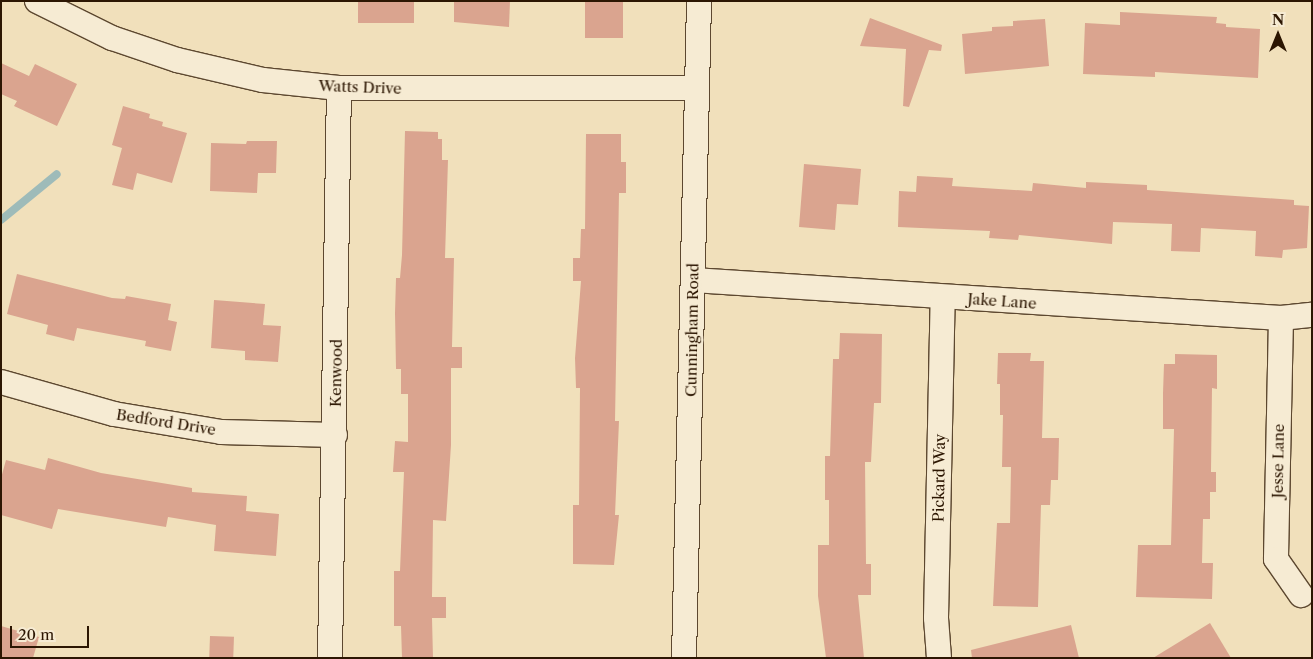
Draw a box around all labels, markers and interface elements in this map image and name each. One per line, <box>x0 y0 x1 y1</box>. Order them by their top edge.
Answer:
north arrow <box>1253 10 1303 60</box>
text: N <box>1272 11 1284 29</box>
street label: Watts Drive <box>318 77 402 97</box>
street label: Cunningham Road <box>682 263 702 397</box>
street label: Jake Lane <box>967 290 1037 312</box>
street label: Kenwood <box>326 339 346 407</box>
street label: Bedford Drive <box>115 405 217 439</box>
street label: Jesse Lane <box>1268 424 1288 498</box>
street label: Pickard Way <box>929 433 949 523</box>
scale bar <box>12 616 91 648</box>
text: 20 m <box>18 625 54 644</box>

